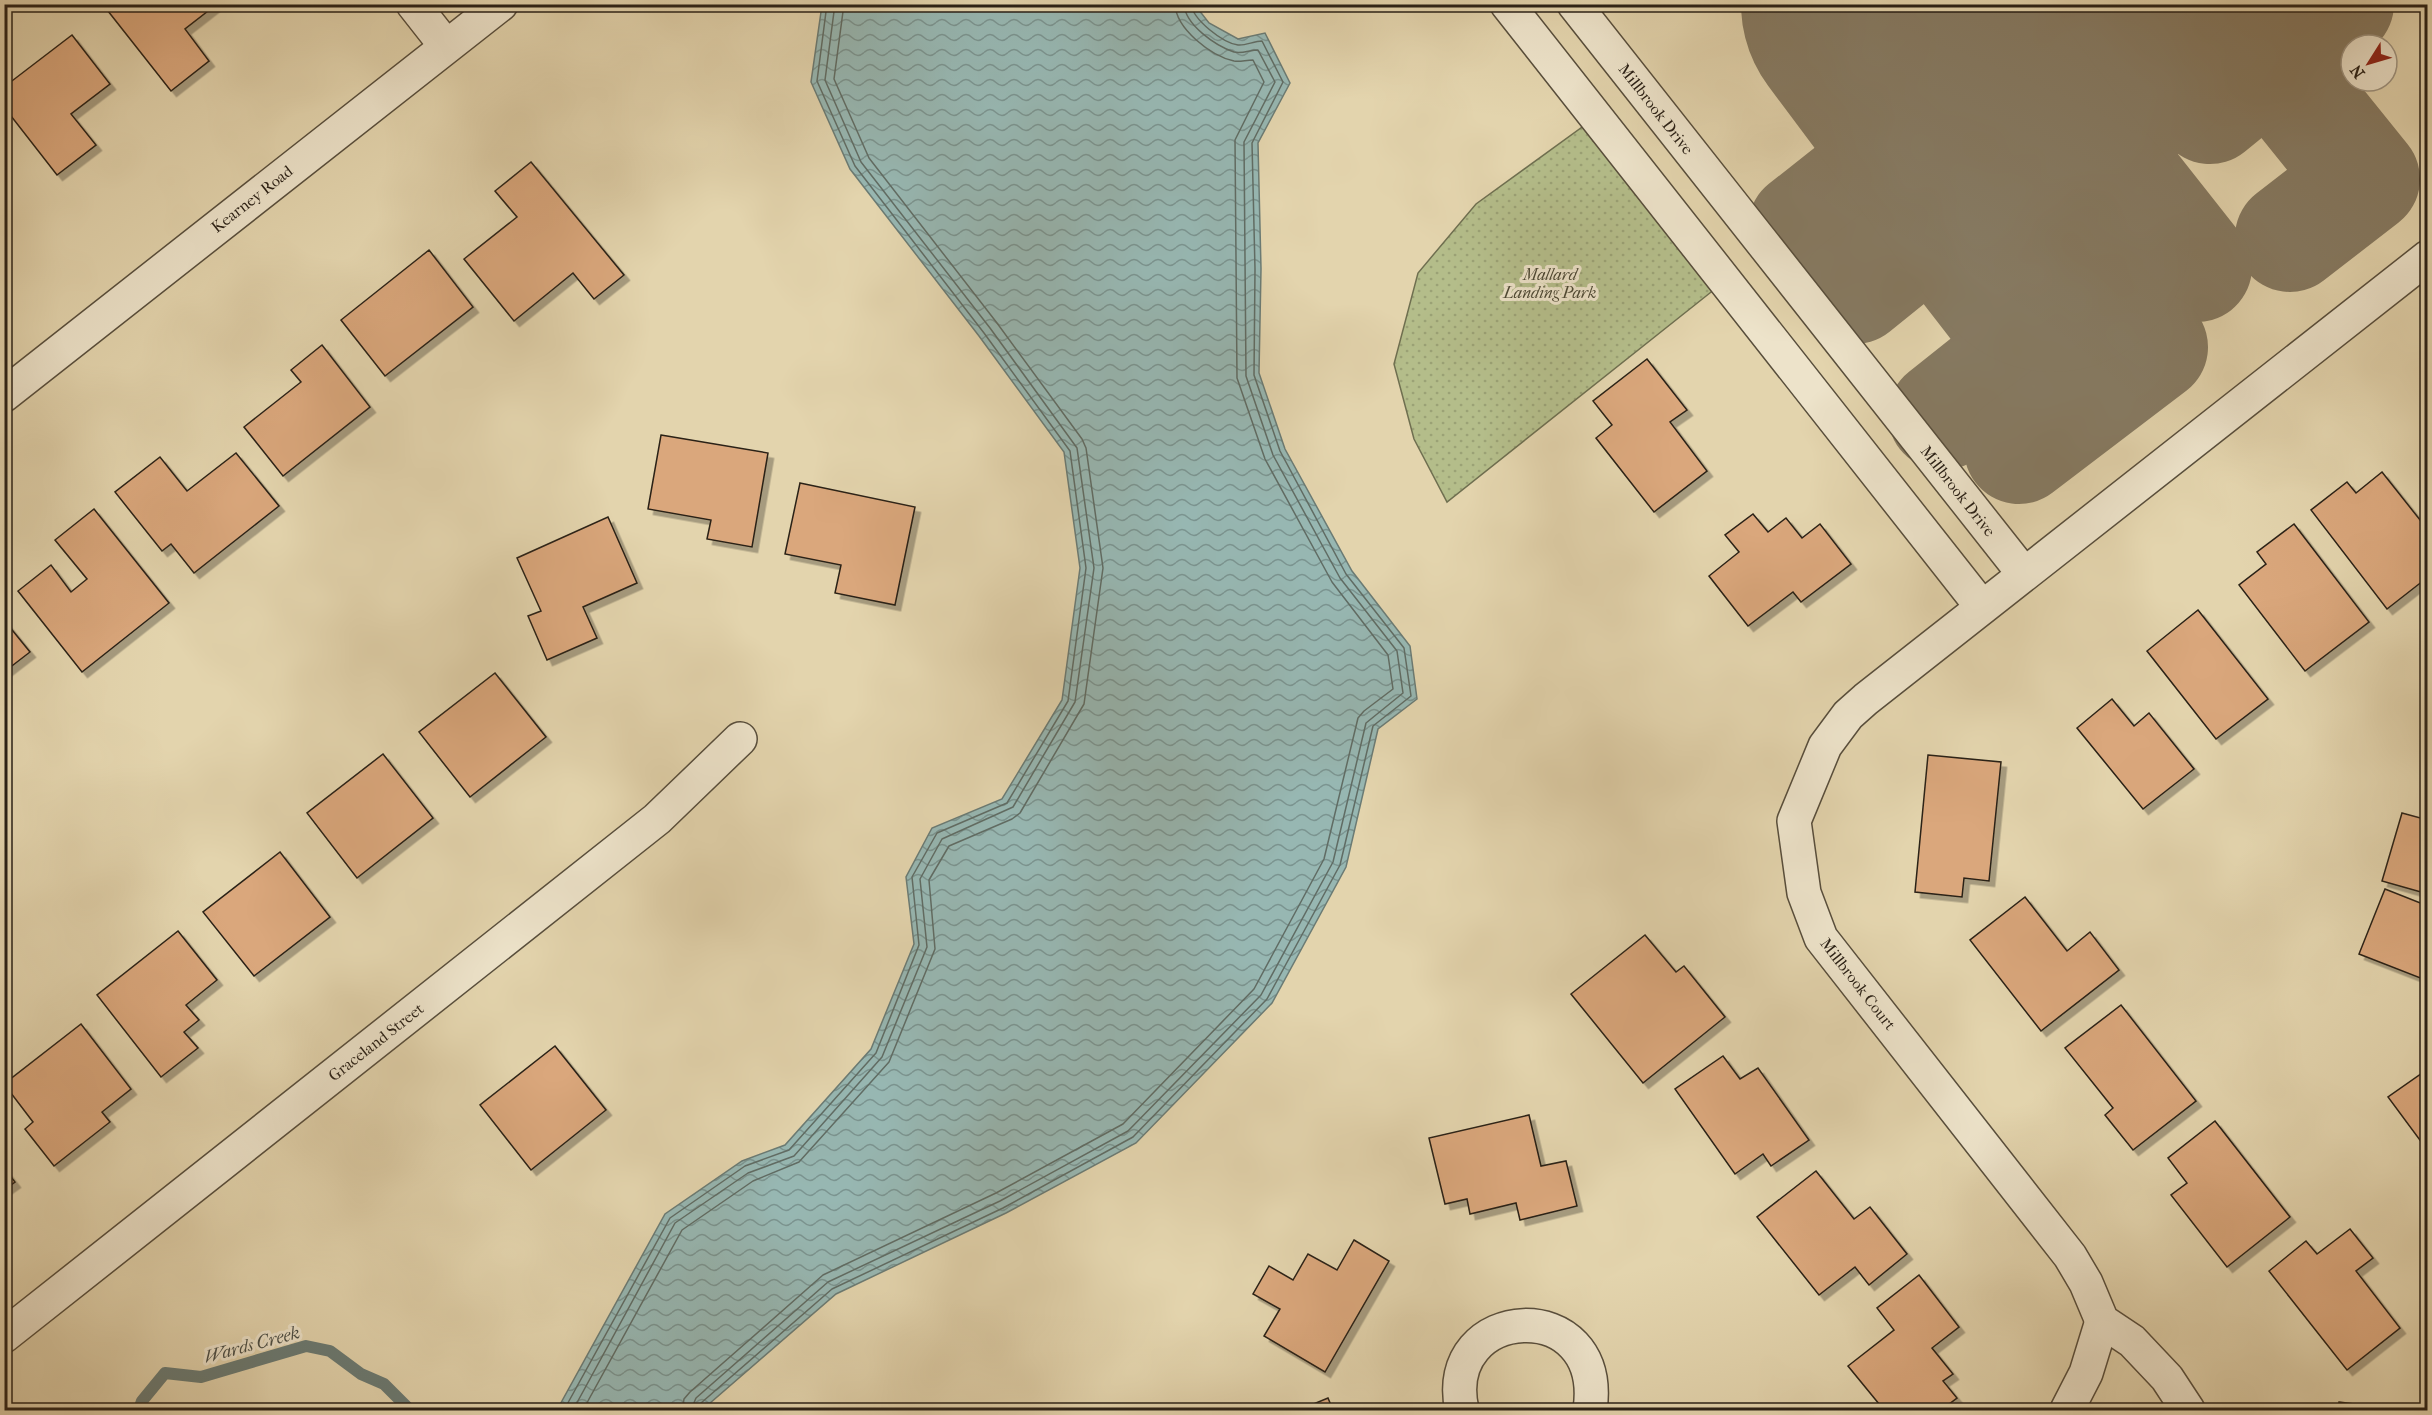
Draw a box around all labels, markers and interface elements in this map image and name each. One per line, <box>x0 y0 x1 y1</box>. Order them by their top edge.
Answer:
north arrow <box>2339 33 2399 93</box>
street label: Millbrook Drive <box>1615 60 1697 158</box>
text: N <box>2346 60 2369 82</box>
street label: Kearney Road <box>208 161 297 237</box>
park label: Mallard Landing Park <box>1503 265 1596 302</box>
street label: Millbrook Drive <box>1917 442 1999 540</box>
street label: Millbrook Court <box>1816 934 1900 1034</box>
street label: Graceland Street <box>325 999 428 1085</box>
water label: Wards Creek <box>202 1322 302 1368</box>

